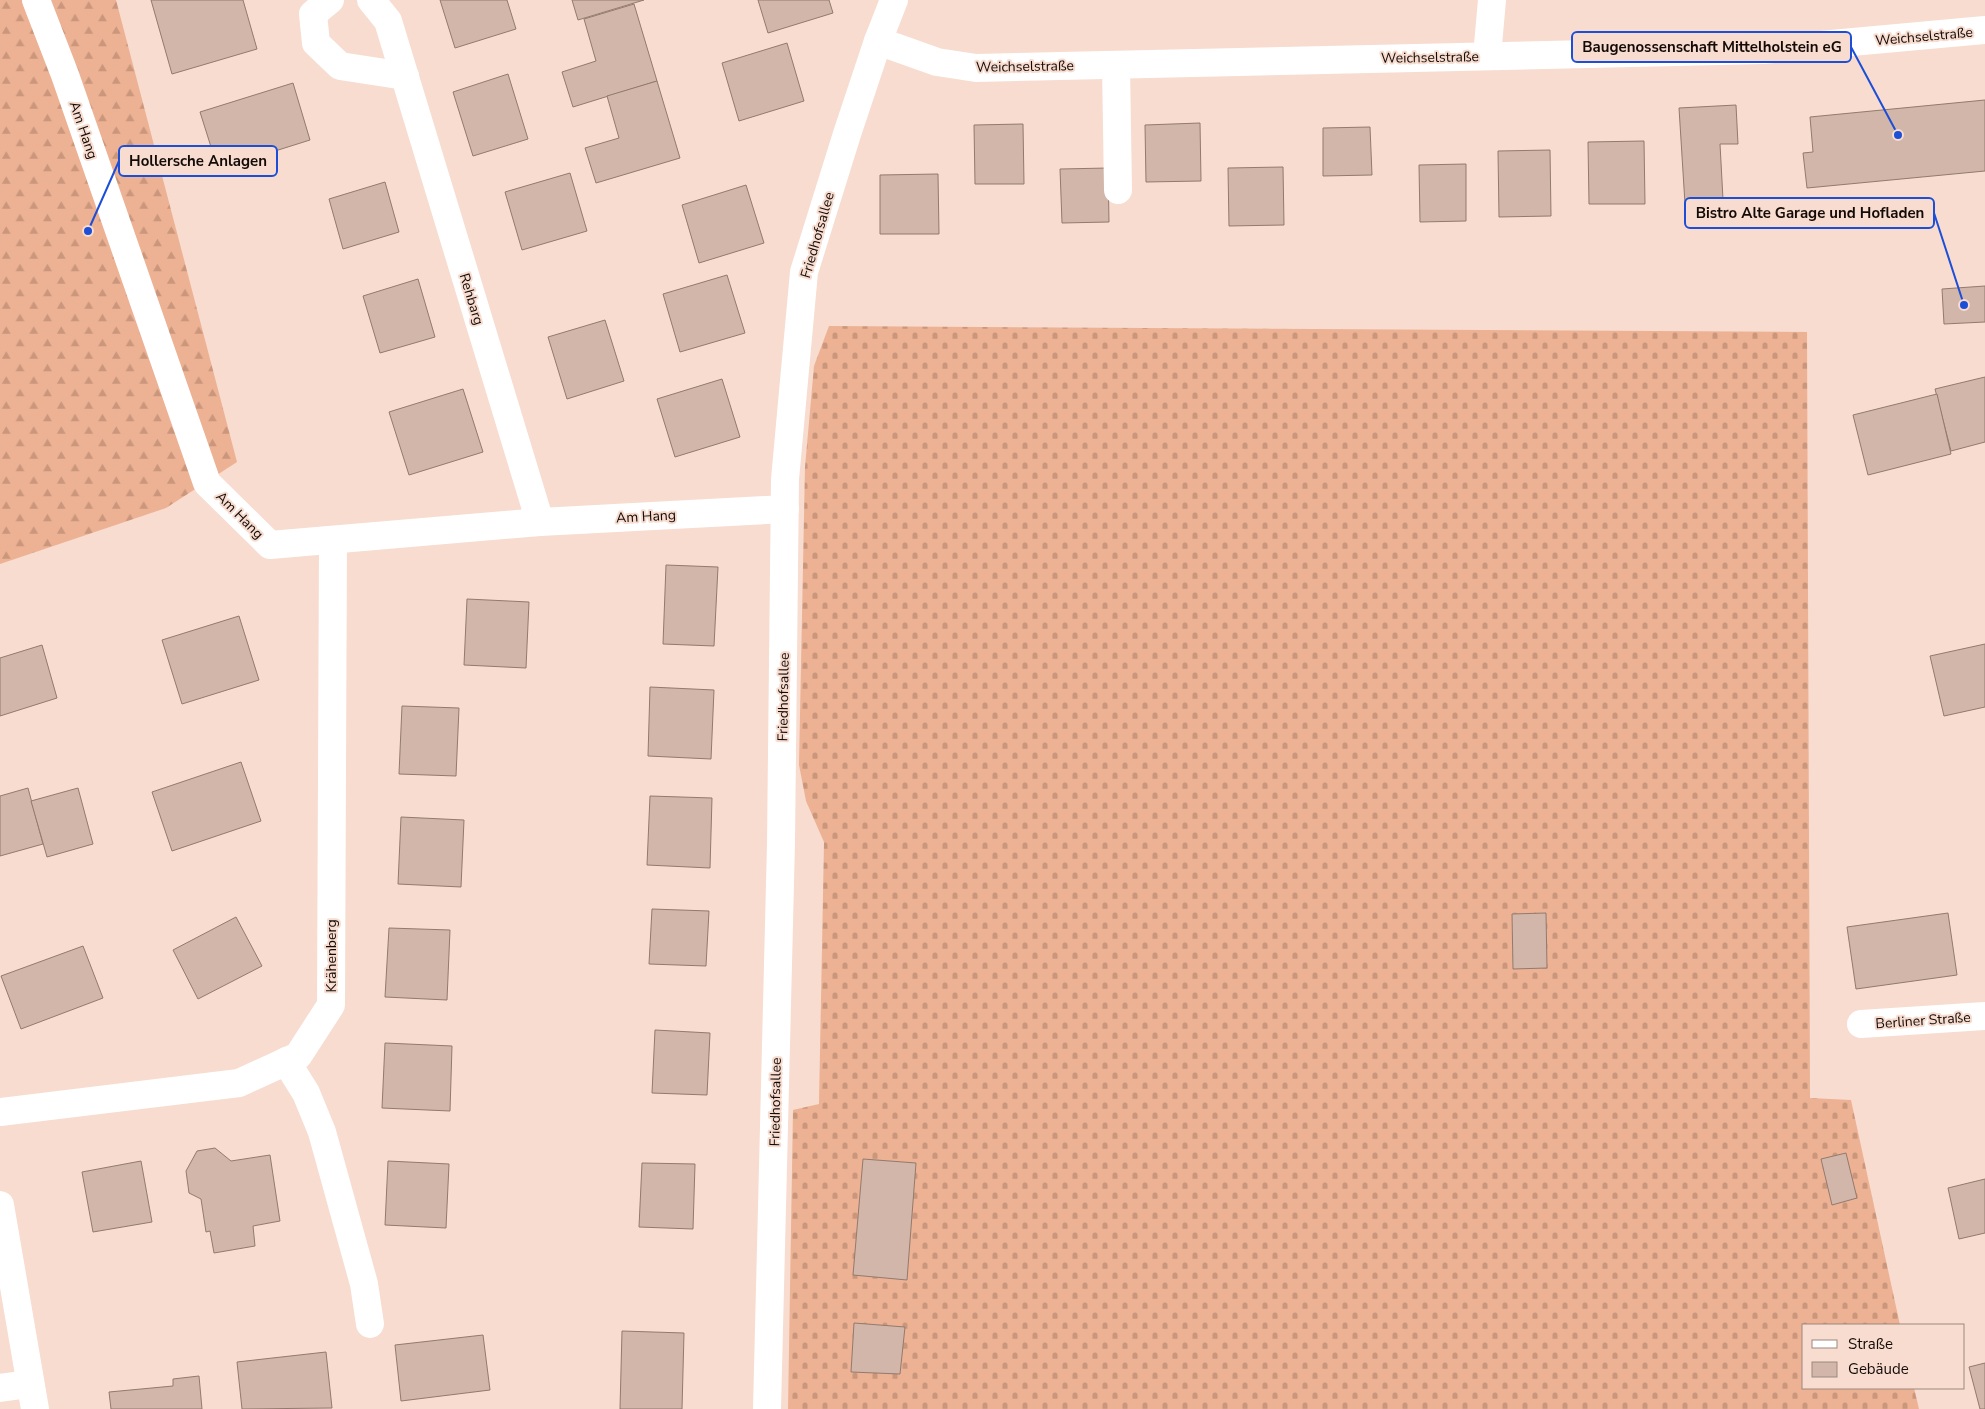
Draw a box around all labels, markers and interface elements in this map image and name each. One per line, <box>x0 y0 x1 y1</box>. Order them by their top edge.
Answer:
street label: Weichselstraße <box>1874 23 1974 50</box>
callout: Baugenossenschaft Mittelholstein eG <box>1572 32 1851 62</box>
text: Baugenossenschaft Mittelholstein eG <box>1582 37 1842 57</box>
street label: Weichselstraße <box>1381 47 1479 68</box>
street label: Weichselstraße <box>976 56 1074 77</box>
street label: Am Hang <box>65 99 102 162</box>
callout: Hollersche Anlagen <box>119 146 277 176</box>
text: Hollersche Anlagen <box>129 151 267 171</box>
street label: Friedhofsallee <box>796 190 839 281</box>
callout: Bistro Alte Garage und Hofladen <box>1685 198 1934 228</box>
text: Bistro Alte Garage und Hofladen <box>1696 203 1924 223</box>
street label: Rehbarg <box>455 271 488 327</box>
street label: Am Hang <box>212 487 268 543</box>
street label: Am Hang <box>616 505 676 528</box>
street label: Friedhofsallee <box>773 652 794 742</box>
street label: Krähenberg <box>322 919 341 993</box>
street label: Berliner Straße <box>1875 1008 1971 1033</box>
street label: Friedhofsallee <box>765 1057 786 1147</box>
legend <box>1802 1324 1965 1389</box>
text: Straße <box>1848 1334 1893 1354</box>
text: Gebäude <box>1848 1359 1909 1379</box>

